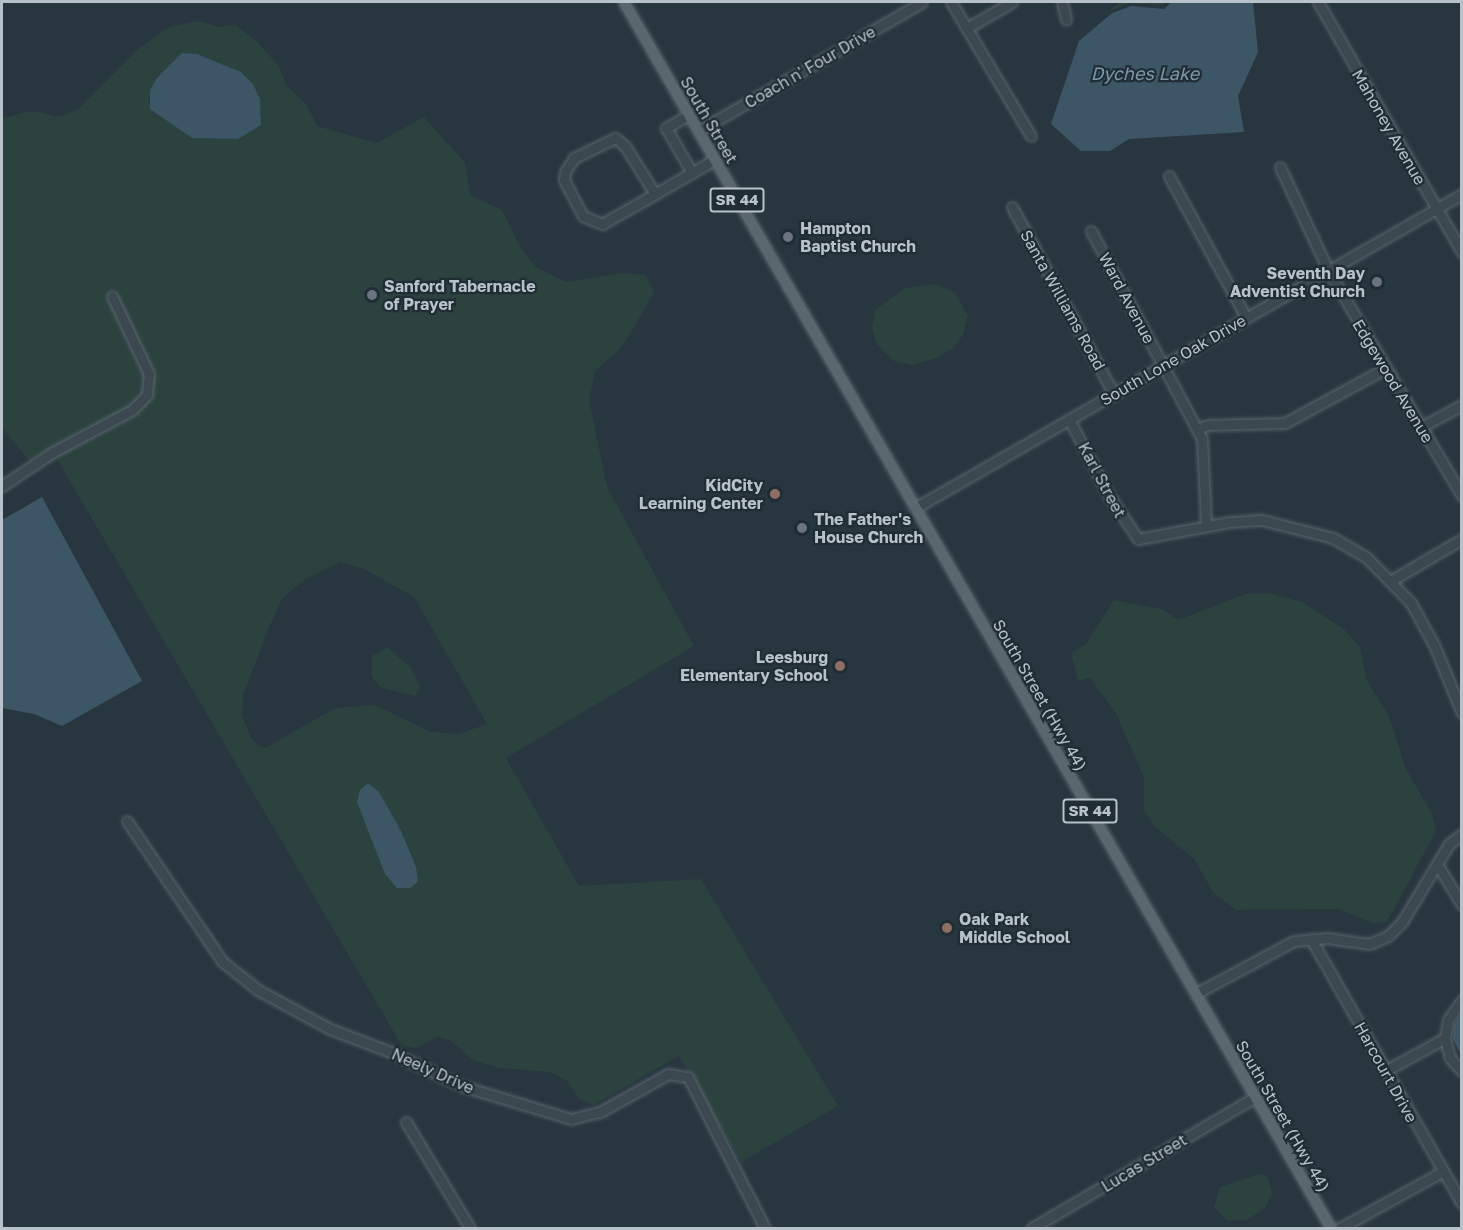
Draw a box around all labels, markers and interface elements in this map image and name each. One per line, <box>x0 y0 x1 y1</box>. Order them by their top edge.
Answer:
street label: Coach n' Four Drive <box>741 22 879 112</box>
water label: Dyches Lake <box>1091 62 1199 84</box>
street label: Mahoney Avenue <box>1348 66 1430 188</box>
street label: South Street <box>676 73 742 167</box>
road number: SR 44 <box>708 188 766 212</box>
place label: Hampton Baptist Church <box>800 218 916 256</box>
street label: Santa Williams Road <box>1016 226 1110 374</box>
marker: Hampton Baptist Church <box>781 230 795 244</box>
street label: Ward Avenue <box>1095 249 1159 347</box>
place label: Seventh Day Adventist Church <box>1230 263 1365 301</box>
marker: Seventh Day Adventist Church <box>1370 275 1384 289</box>
place label: Sanford Tabernacle of Prayer <box>384 276 536 314</box>
marker: Sanford Tabernacle of Prayer <box>365 288 379 302</box>
street label: South Lone Oak Drive <box>1097 310 1249 410</box>
street label: Edgewood Avenue <box>1349 316 1437 446</box>
street label: Karl Street <box>1074 439 1130 521</box>
place label: KidCity Learning Center <box>639 475 763 513</box>
marker: KidCity Learning Center <box>768 487 782 501</box>
place label: The Father's House Church <box>814 509 923 547</box>
marker: The Father's House Church <box>795 521 809 535</box>
street label: South Street (Hwy 44) <box>989 616 1091 774</box>
place label: Leesburg Elementary School <box>680 647 828 685</box>
marker: Leesburg Elementary School <box>833 659 847 673</box>
road number: SR 44 <box>1062 799 1118 823</box>
place label: Oak Park Middle School <box>959 909 1070 947</box>
marker: Oak Park Middle School <box>940 921 954 935</box>
street label: Harcourt Drive <box>1350 1018 1422 1126</box>
street label: South Street (Hwy 44) <box>1232 1037 1334 1195</box>
street label: Neely Drive <box>389 1044 477 1098</box>
street label: Lucas Street <box>1098 1130 1190 1196</box>

